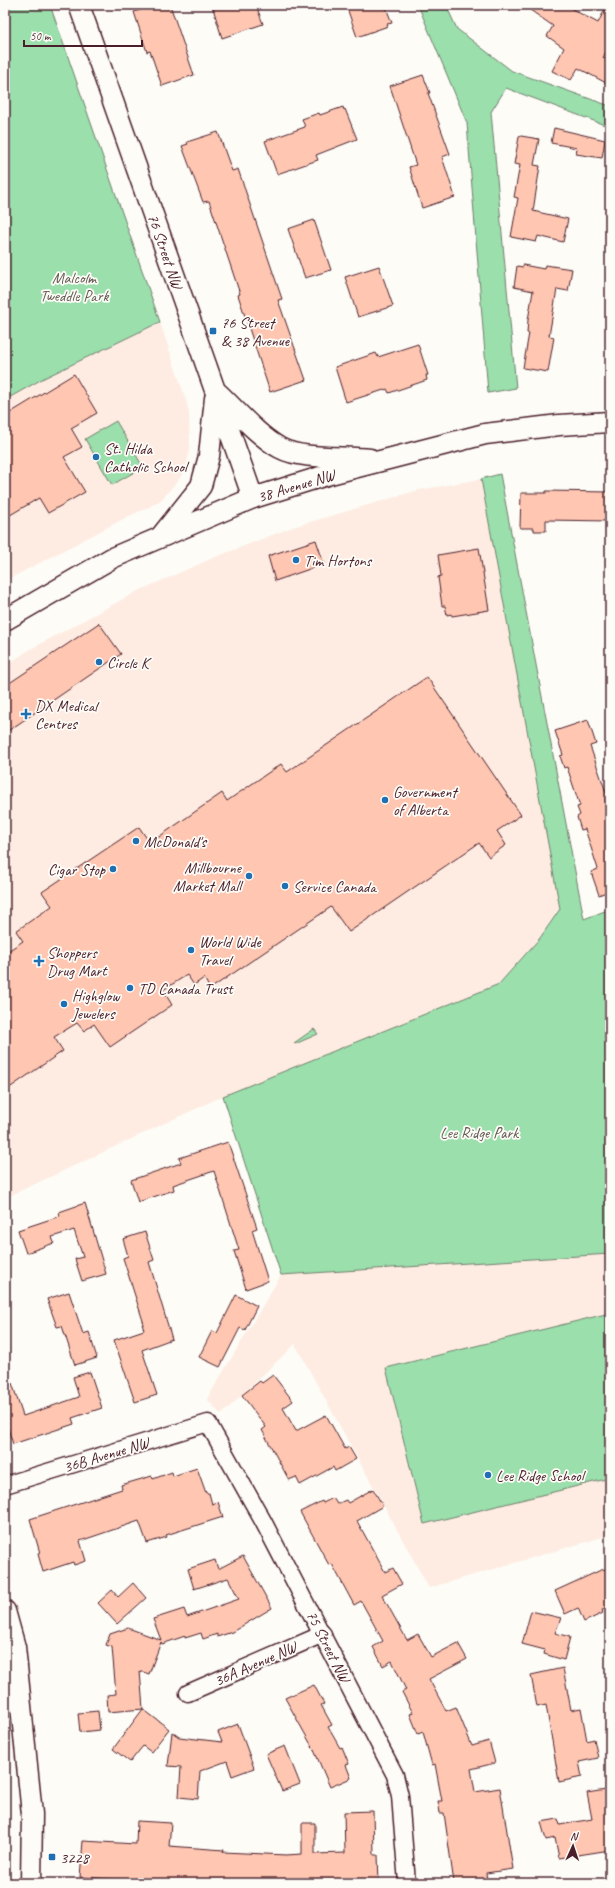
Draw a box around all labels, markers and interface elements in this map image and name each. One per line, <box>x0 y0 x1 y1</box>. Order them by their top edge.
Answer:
scale bar <box>24 22 142 48</box>
text: 50 m <box>30 28 52 44</box>
street label: 76 Street NW <box>143 211 188 293</box>
park label: Malcolm Tweddle Park <box>40 268 109 306</box>
place label: 76 Street & 38 Avenue <box>221 313 291 351</box>
marker: 76 Street & 38 Avenue <box>208 326 218 336</box>
place label: St. Hilda Catholic School <box>104 439 190 477</box>
marker: St. Hilda Catholic School <box>91 452 101 462</box>
street label: 38 Avenue NW <box>255 464 339 507</box>
place label: Tim Hortons <box>304 551 373 571</box>
marker: Tim Hortons <box>291 555 301 565</box>
place label: Circle K <box>107 653 152 673</box>
marker: Circle K <box>94 657 104 667</box>
place label: DX Medical Centres <box>35 696 100 734</box>
marker: DX Medical Centres <box>20 708 32 720</box>
place label: Government of Alberta <box>393 782 459 820</box>
marker: Government of Alberta <box>380 795 390 805</box>
place label: McDonald's <box>144 832 208 852</box>
marker: McDonald's <box>131 836 141 846</box>
place label: Millbourne Market Mall <box>173 858 244 896</box>
place label: Cigar Stop <box>48 860 106 880</box>
marker: Cigar Stop <box>108 864 118 874</box>
marker: Millbourne Market Mall <box>244 871 254 881</box>
place label: Service Canada <box>293 877 377 897</box>
marker: Service Canada <box>280 881 290 891</box>
place label: World Wide Travel <box>199 932 263 970</box>
place label: Shoppers Drug Mart <box>47 943 108 981</box>
marker: World Wide Travel <box>186 945 196 955</box>
marker: Shoppers Drug Mart <box>34 956 44 966</box>
place label: TD Canada Trust <box>138 979 234 999</box>
marker: TD Canada Trust <box>125 983 135 993</box>
place label: Highglow Jewelers <box>71 986 121 1024</box>
marker: Highglow Jewelers <box>59 999 69 1009</box>
park label: Lee Ridge Park <box>440 1123 519 1143</box>
street label: 36B Avenue NW <box>61 1432 153 1477</box>
place label: Lee Ridge School <box>496 1466 587 1486</box>
marker: Lee Ridge School <box>483 1470 493 1480</box>
street label: 75 Street NW <box>301 1607 355 1687</box>
street label: 36A Avenue NW <box>211 1636 301 1691</box>
north arrow <box>553 1826 593 1866</box>
text: N <box>570 1829 579 1843</box>
place label: 3228 <box>60 1848 91 1868</box>
marker: 3228 <box>47 1852 57 1862</box>

